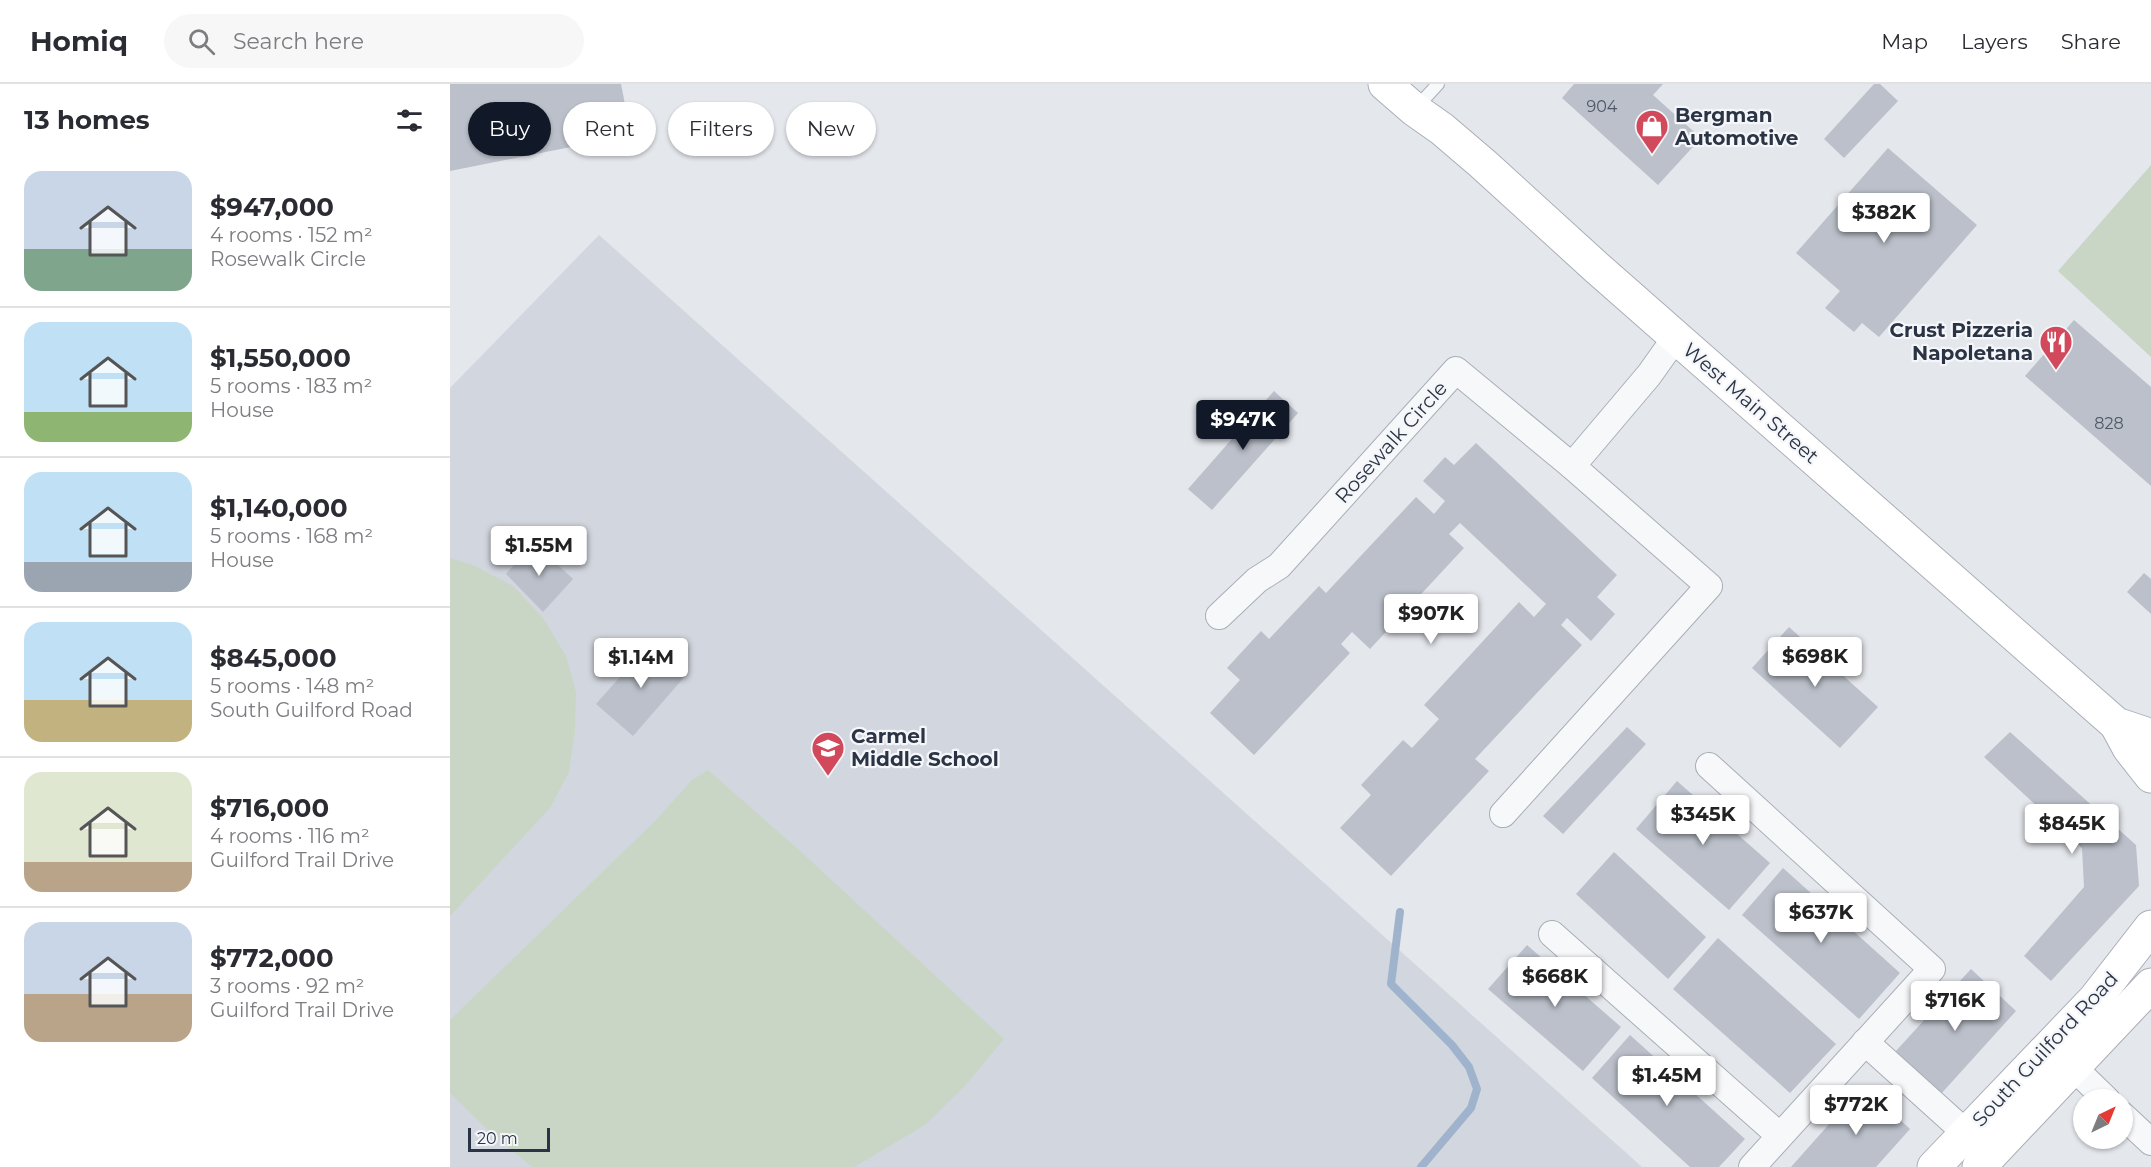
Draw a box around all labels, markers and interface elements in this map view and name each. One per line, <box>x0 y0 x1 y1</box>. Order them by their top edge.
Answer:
search box <box>164 14 584 68</box>
text: Homiq <box>30 24 128 58</box>
icon: search <box>185 25 218 58</box>
text: Search here <box>233 28 364 55</box>
text: Map <box>1881 29 1928 54</box>
text: Layers <box>1961 29 2028 54</box>
text: Share <box>2061 29 2121 54</box>
house number: 904 <box>1587 97 1618 116</box>
chip: Buy <box>468 102 551 156</box>
chip: Rent <box>563 102 656 156</box>
chip: Filters <box>668 102 774 156</box>
chip: New <box>786 102 876 156</box>
place label: Bergman Automotive <box>1674 103 1798 150</box>
text: 13 homes <box>24 104 150 136</box>
icon: filters <box>393 104 426 137</box>
shop icon: Bergman Automotive <box>1634 108 1670 155</box>
text: $947,000 <box>210 191 334 223</box>
pin: $382K <box>1842 193 1926 244</box>
icon: home <box>72 195 144 267</box>
text: $382K <box>1852 200 1916 224</box>
text: 4 rooms · 152 m² <box>210 223 373 247</box>
text: Rosewalk Circle <box>210 247 366 271</box>
place label: Crust Pizzeria Napoletana <box>1889 318 2033 365</box>
restaurant icon: Crust Pizzeria Napoletana <box>2038 324 2074 371</box>
street label: West Main Street <box>1678 338 1824 468</box>
text: $1,550,000 <box>210 342 351 374</box>
icon: home <box>72 346 144 418</box>
text: 5 rooms · 183 m² <box>210 374 372 398</box>
street label: Rosewalk Circle <box>1330 376 1452 508</box>
text: House <box>210 398 274 422</box>
pin: $947K <box>1201 400 1285 451</box>
text: $947K <box>1210 407 1276 431</box>
house number: 828 <box>2094 414 2124 433</box>
text: $1,140,000 <box>210 492 348 524</box>
icon: home <box>72 496 144 568</box>
text: 5 rooms · 168 m² <box>210 524 373 548</box>
pin: $1.55M <box>490 526 588 577</box>
text: $1.55M <box>505 533 573 557</box>
text: House <box>210 548 274 572</box>
pin: $907K <box>1389 594 1473 645</box>
text: $907K <box>1398 601 1464 625</box>
pin: $698K <box>1773 637 1857 688</box>
pin: $1.14M <box>592 638 690 689</box>
text: $845,000 <box>210 642 337 674</box>
text: $698K <box>1782 644 1848 668</box>
text: $1.14M <box>608 645 674 669</box>
icon: home <box>72 646 144 718</box>
text: 5 rooms · 148 m² <box>210 674 374 698</box>
text: South Guilford Road <box>210 698 413 722</box>
place label: Carmel Middle School <box>851 724 999 771</box>
school or university icon: Carmel Middle School <box>810 730 846 777</box>
text: $716,000 <box>210 792 329 824</box>
pin: $345K <box>1661 795 1745 846</box>
icon: home <box>72 796 144 868</box>
text: $345K <box>1670 802 1736 826</box>
pin: $845K <box>2030 804 2114 855</box>
text: $845K <box>2039 811 2105 835</box>
text: 4 rooms · 116 m² <box>210 824 370 848</box>
text: Guilford Trail Drive <box>210 848 394 872</box>
pin: $637K <box>1779 893 1863 944</box>
text: $637K <box>1789 900 1853 924</box>
text: $772,000 <box>210 942 334 974</box>
icon: home <box>72 946 144 1018</box>
pin: $668K <box>1513 957 1597 1008</box>
text: $668K <box>1522 964 1588 988</box>
street label: South Guilford Road <box>1967 967 2123 1131</box>
text: 3 rooms · 92 m² <box>210 974 364 998</box>
pin: $716K <box>1913 981 1997 1032</box>
text: $716K <box>1925 988 1985 1012</box>
text: Guilford Trail Drive <box>210 998 394 1022</box>
pin: $1.45M <box>1618 1056 1716 1107</box>
text: $1.45M <box>1632 1063 1702 1087</box>
pin: $772K <box>1814 1085 1898 1136</box>
north arrow <box>2073 1089 2133 1149</box>
map controls <box>2073 1089 2133 1149</box>
text: $772K <box>1824 1092 1888 1116</box>
scale bar <box>468 1125 550 1152</box>
text: 20 m <box>477 1129 518 1148</box>

